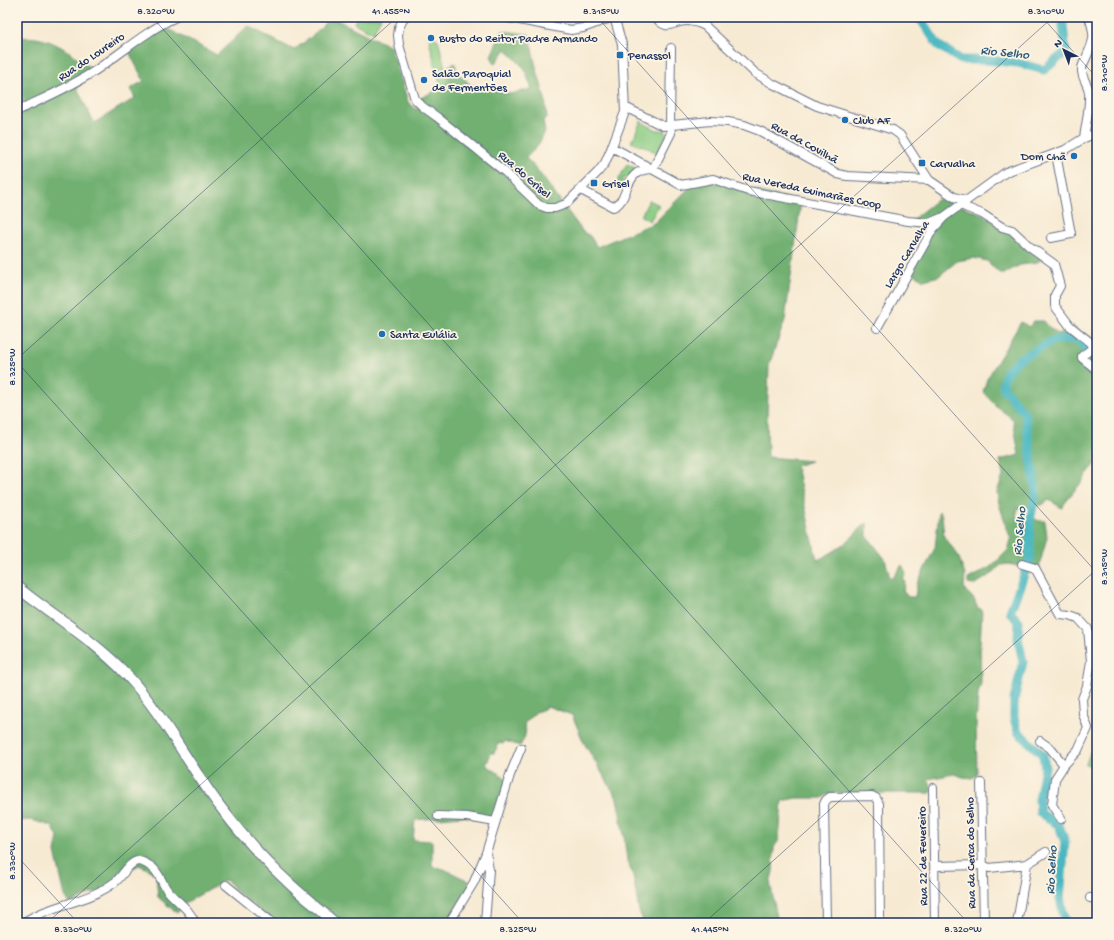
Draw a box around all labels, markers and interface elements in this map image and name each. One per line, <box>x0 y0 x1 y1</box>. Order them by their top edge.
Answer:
text: 8.320°W <box>137 6 175 18</box>
text: 41.455°N <box>372 6 411 18</box>
text: 8.315°W <box>583 6 620 18</box>
text: 8.310°W <box>1028 6 1065 18</box>
street label: Rua do Loureiro <box>56 30 128 85</box>
north arrow <box>1044 30 1084 70</box>
marker: Busto do Reitor Padre Armando <box>426 33 436 43</box>
place label: Busto do Reitor Padre Armando <box>438 33 598 47</box>
text: N <box>1052 37 1065 51</box>
water label: Rio Selho <box>980 43 1031 64</box>
marker: Penassol <box>615 50 625 60</box>
place label: Penassol <box>627 50 671 64</box>
text: 8.310°W <box>1099 54 1111 91</box>
place label: Salão Paroquial de Fermentões <box>432 68 511 96</box>
marker: Salão Paroquial de Fermentões <box>419 75 429 85</box>
marker: Club AF <box>840 115 850 125</box>
place label: Club AF <box>853 115 891 129</box>
street label: Rua da Covilhã <box>768 120 840 168</box>
street label: Rua do Grisel <box>494 149 553 202</box>
place label: Dom Chã <box>1020 151 1066 165</box>
marker: Dom Chã <box>1069 151 1079 161</box>
marker: Carvalha <box>917 158 927 168</box>
place label: Carvalha <box>930 158 975 172</box>
street label: Rua Vereda Guimarães Coop <box>741 170 882 214</box>
marker: Grisel <box>589 178 599 188</box>
place label: Grisel <box>602 178 630 192</box>
street label: Largo Carvalha <box>882 218 934 291</box>
marker: Santa Eulália <box>377 329 387 339</box>
place label: Santa Eulália <box>390 329 457 343</box>
text: 8.325°W <box>7 348 19 385</box>
water label: Rio Selho <box>1011 505 1030 556</box>
text: 8.315°W <box>1099 548 1111 585</box>
street label: Rua da Cerca do Selho <box>964 797 980 909</box>
street label: Rua 22 de Fevereiro <box>916 806 932 906</box>
text: 8.330°W <box>7 842 19 880</box>
water label: Rio Selho <box>1044 844 1061 895</box>
text: 8.330°W <box>54 924 92 936</box>
text: 8.325°W <box>500 924 537 936</box>
text: 41.445°N <box>691 924 729 936</box>
text: 8.320°W <box>944 924 982 936</box>

